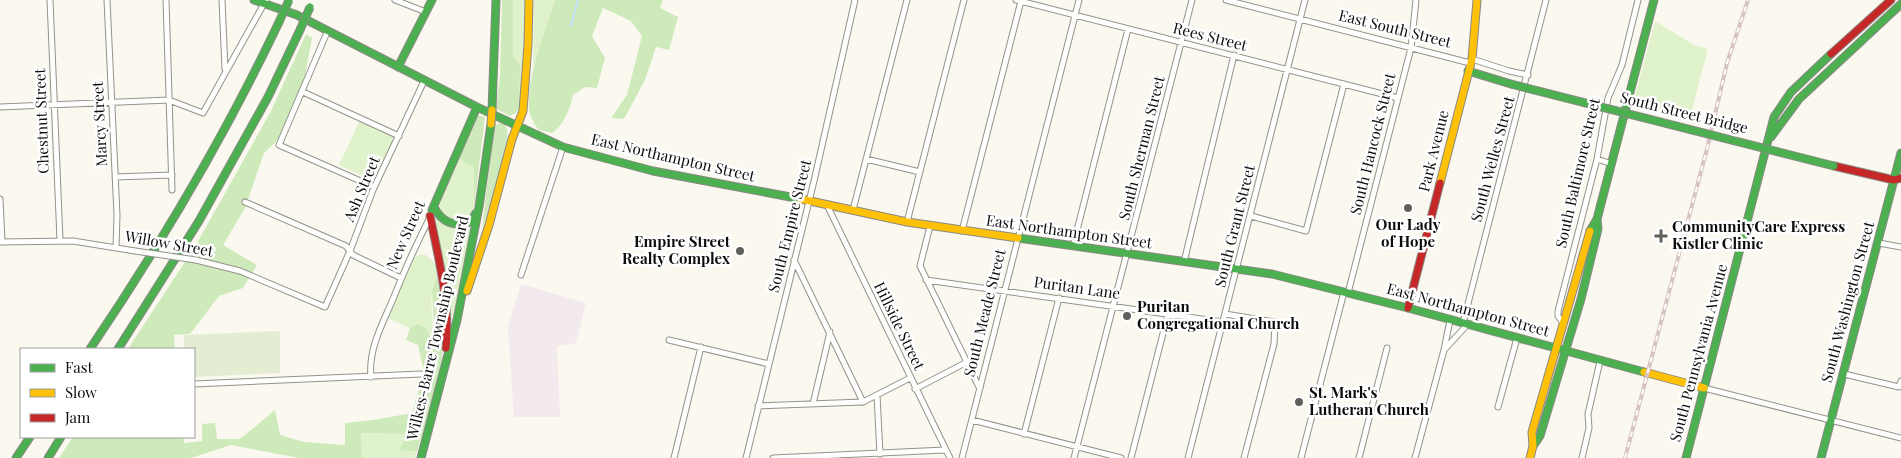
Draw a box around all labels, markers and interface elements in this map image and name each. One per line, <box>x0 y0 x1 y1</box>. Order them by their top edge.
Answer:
street label: East South Street <box>1337 4 1454 52</box>
street label: Rees Street <box>1171 17 1250 55</box>
street label: Chestnut Street <box>29 67 53 174</box>
street label: South Hancock Street <box>1345 70 1399 217</box>
street label: South Sherman Street <box>1113 73 1169 222</box>
street label: Marcy Street <box>87 80 111 167</box>
street label: South Street Bridge <box>1618 86 1750 138</box>
street label: South Welles Street <box>1466 93 1519 224</box>
street label: South Baltimore Street <box>1550 95 1604 250</box>
street label: Park Avenue <box>1413 108 1453 194</box>
street label: East Northampton Street <box>589 128 758 186</box>
street label: Ash Street <box>338 152 384 225</box>
street label: South Empire Street <box>763 156 815 294</box>
street label: South Grant Street <box>1209 162 1259 289</box>
street label: New Street <box>381 197 429 272</box>
marker: Our Lady of Hope <box>1402 202 1414 214</box>
street label: East Northampton Street <box>985 209 1154 253</box>
street label: Wilkes-Barre Township Boulevard <box>401 213 473 443</box>
place label: Our Lady of Hope <box>1376 214 1441 251</box>
place label: CommunityCare Express Kistler Clinic <box>1672 216 1845 253</box>
street label: South Washington Street <box>1816 218 1878 384</box>
street label: Willow Street <box>122 225 216 261</box>
marker: CommunityCare Express Kistler Clinic <box>1654 229 1668 243</box>
place label: Empire Street Realty Complex <box>622 231 731 268</box>
marker: Empire Street Realty Complex <box>734 245 746 257</box>
street label: South Meade Street <box>958 246 1010 379</box>
street label: South Pennsylvania Avenue <box>1665 262 1731 444</box>
street label: Puritan Lane <box>1033 271 1122 303</box>
street label: Hillside Street <box>870 278 930 374</box>
street label: East Northampton Street <box>1385 278 1552 341</box>
place label: Puritan Congregational Church <box>1137 296 1299 333</box>
marker: Puritan Congregational Church <box>1121 310 1133 322</box>
legend <box>20 348 195 438</box>
text: Fast <box>65 357 94 377</box>
text: Slow <box>65 382 97 402</box>
place label: St. Mark's Lutheran Church <box>1309 382 1429 419</box>
marker: St. Mark's Lutheran Church <box>1293 396 1305 408</box>
text: Jam <box>64 407 91 427</box>

